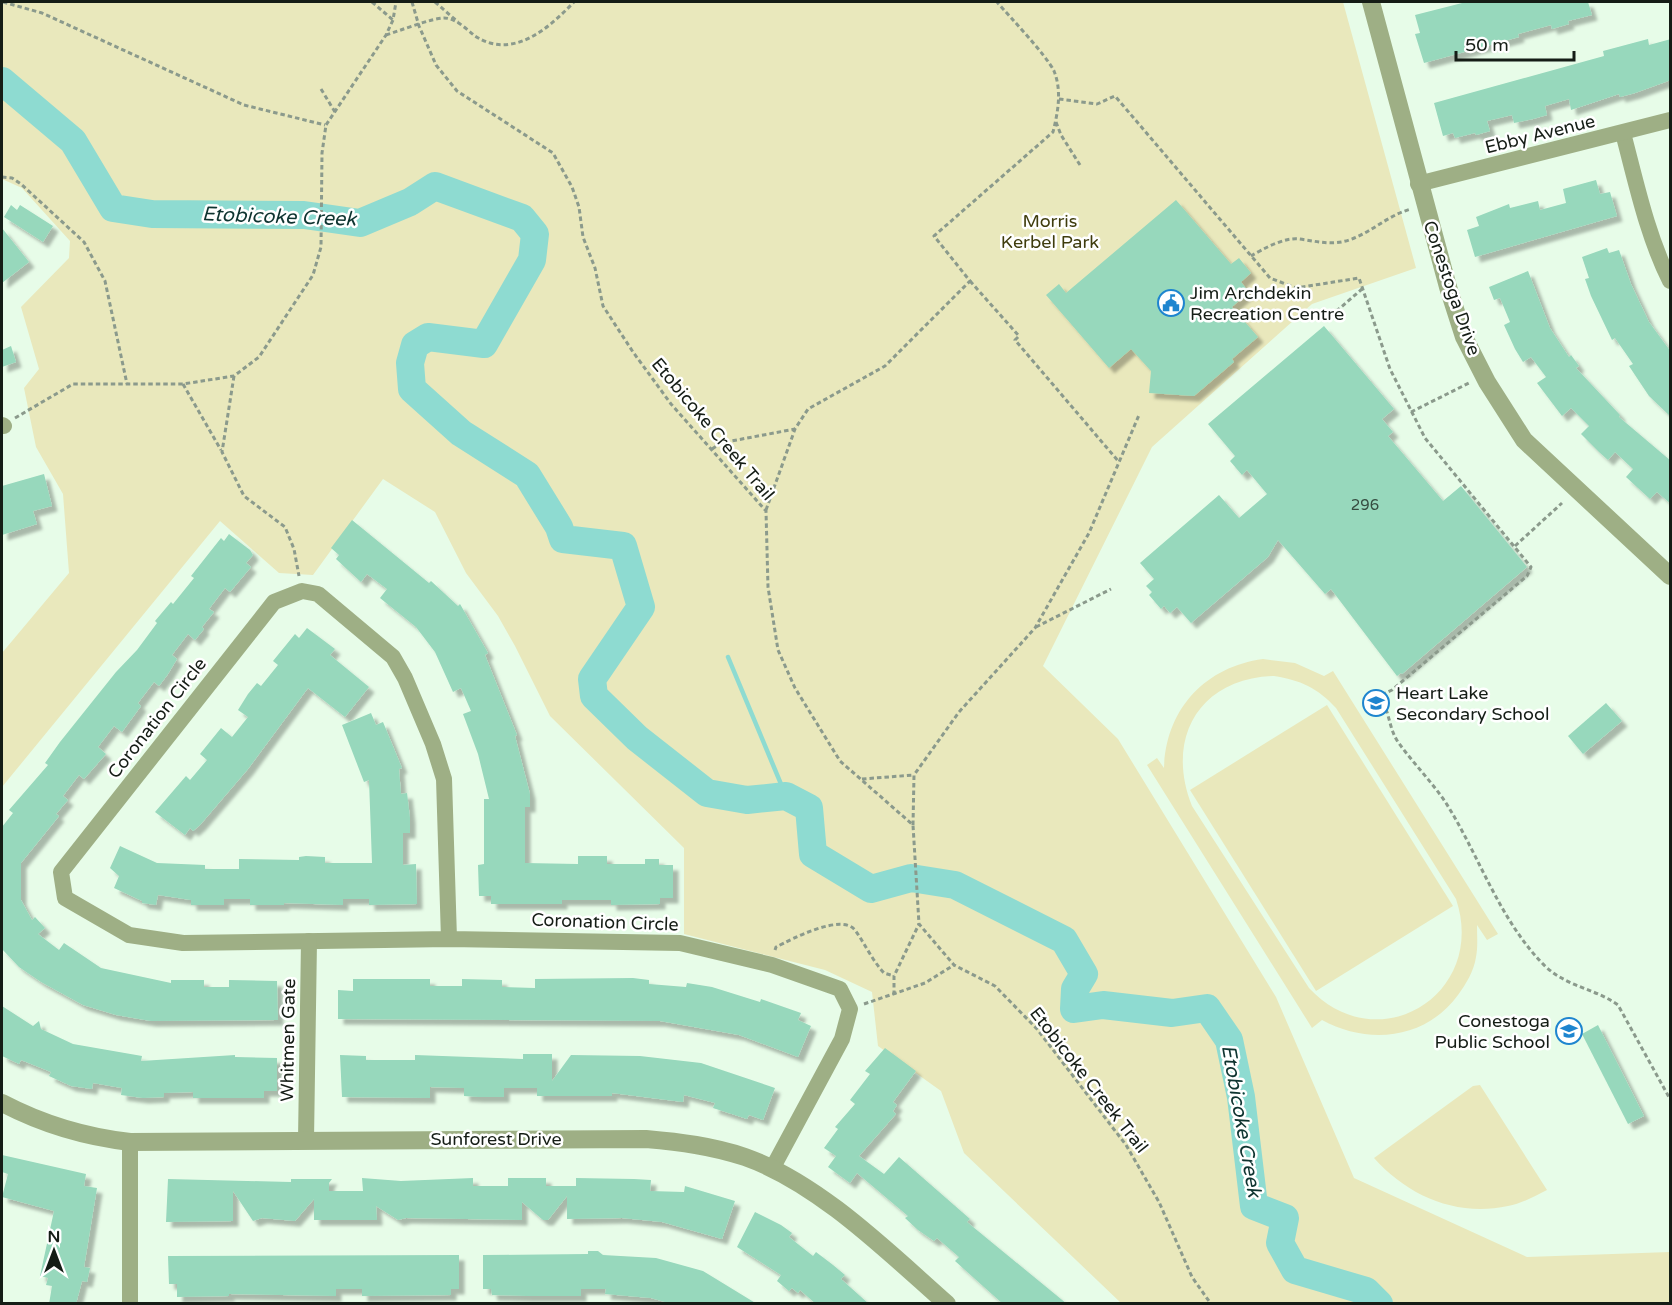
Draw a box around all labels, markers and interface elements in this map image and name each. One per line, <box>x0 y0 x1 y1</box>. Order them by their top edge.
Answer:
scale bar <box>1456 24 1574 62</box>
text: 50 m <box>1465 34 1509 56</box>
street label: Ebby Avenue <box>1483 110 1597 158</box>
water label: Etobicoke Creek <box>201 202 359 232</box>
park label: Morris Kerbel Park <box>1001 210 1099 253</box>
street label: Conestoga Drive <box>1419 218 1485 358</box>
place label: Jim Archdekin Recreation Centre <box>1190 282 1344 325</box>
public building icon: Jim Archdekin Recreation Centre <box>1156 288 1186 318</box>
street label: Etobicoke Creek Trail <box>647 353 779 505</box>
house number: 296 <box>1351 496 1379 514</box>
street label: Coronation Circle <box>103 653 211 783</box>
place label: Heart Lake Secondary School <box>1396 682 1549 725</box>
school or university icon: Heart Lake Secondary School <box>1361 688 1391 718</box>
street label: Coronation Circle <box>531 908 679 936</box>
street label: Whitmen Gate <box>276 978 300 1102</box>
street label: Etobicoke Creek Trail <box>1025 1003 1153 1157</box>
place label: Conestoga Public School <box>1434 1010 1550 1053</box>
school or university icon: Conestoga Public School <box>1554 1016 1584 1046</box>
water label: Etobicoke Creek <box>1216 1043 1267 1201</box>
street label: Sunforest Drive <box>430 1128 562 1150</box>
north arrow <box>24 1221 84 1281</box>
text: N <box>48 1227 60 1247</box>

